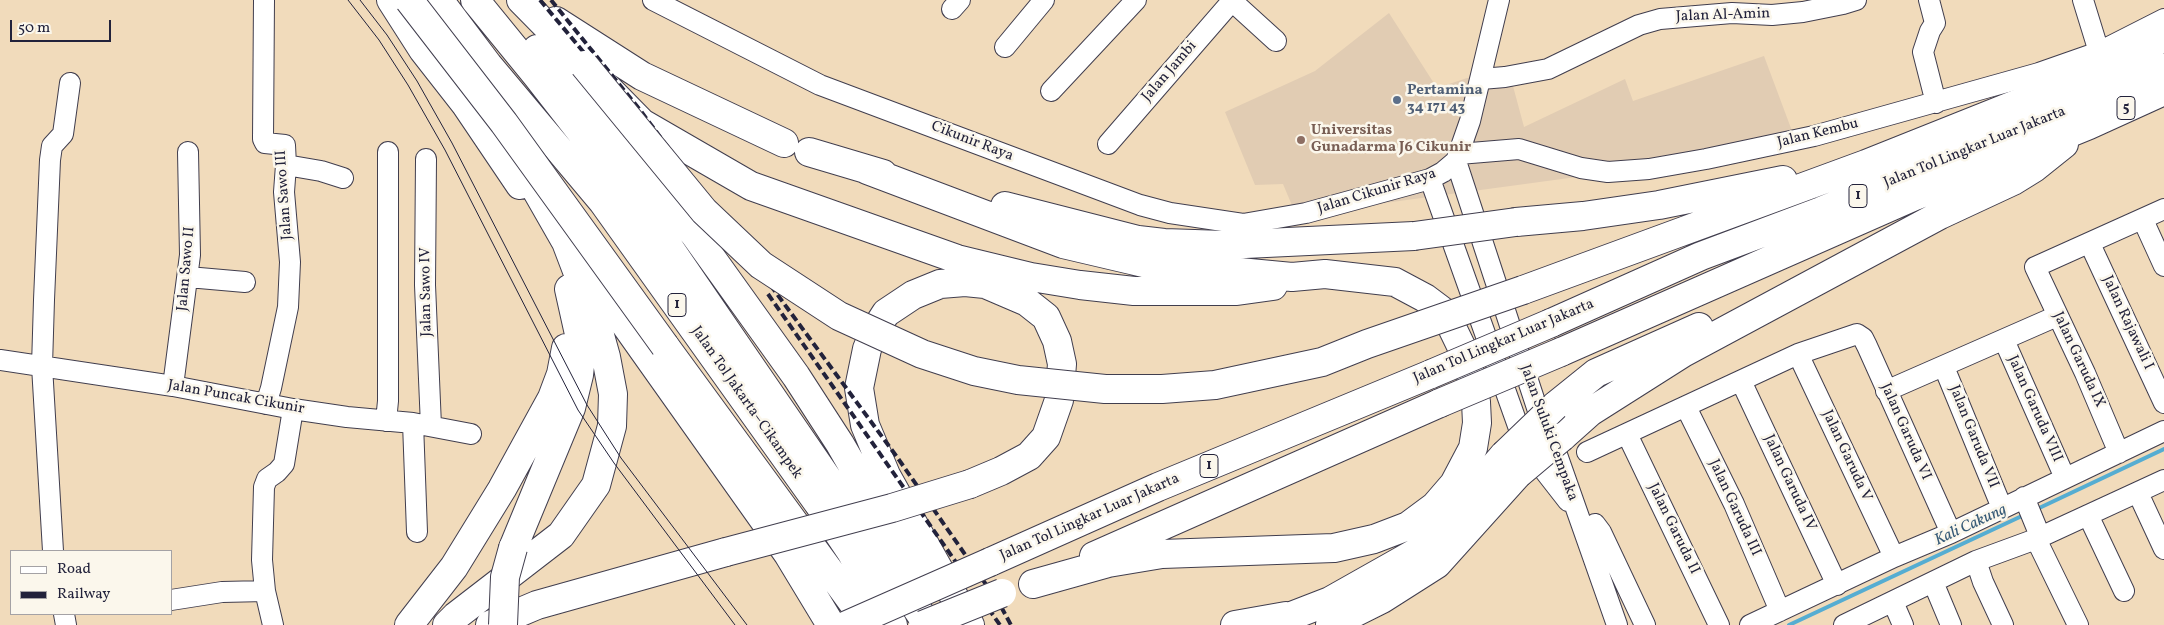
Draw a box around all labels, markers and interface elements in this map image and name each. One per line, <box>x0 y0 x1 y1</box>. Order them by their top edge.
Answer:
street label: Jalan Al-Amin <box>1676 5 1770 27</box>
scale bar <box>12 10 114 42</box>
text: 50 m <box>18 18 50 39</box>
street label: Jalan Jambi <box>1139 38 1201 106</box>
place label: Pertamina 34 171 43 <box>1407 82 1483 117</box>
marker: Pertamina 34 171 43 <box>1391 94 1403 106</box>
road number: 5 <box>2117 96 2135 120</box>
street label: Jalan Tol Lingkar Luar Jakarta <box>1881 103 2069 193</box>
street label: Jalan Kembu <box>1776 115 1860 153</box>
street label: Cikunir Raya <box>928 118 1016 166</box>
place label: Universitas Gunadarma J6 Cikunir <box>1311 122 1471 157</box>
marker: Universitas Gunadarma J6 Cikunir <box>1295 134 1307 146</box>
street label: Jalan Sawo III <box>273 149 297 241</box>
street label: Jalan Cikunir Raya <box>1316 165 1438 219</box>
road number: 1 <box>1849 185 1867 208</box>
street label: Jalan Sawo II <box>174 226 200 312</box>
street label: Jalan Sawo IV <box>417 247 437 337</box>
street label: Jalan Rajawali I <box>2097 273 2157 373</box>
road number: 1 <box>668 294 686 316</box>
street label: Jalan Tol Lingkar Luar Jakarta <box>1411 296 1597 388</box>
street label: Jalan Garuda IX <box>2048 309 2108 411</box>
street label: Jalan Tol Jakarta–Cikampek <box>686 323 806 483</box>
street label: Jalan Garuda VIII <box>2002 353 2066 465</box>
street label: Jalan Suluki Cempaka <box>1515 362 1581 504</box>
street label: Jalan Puncak Cikunir <box>166 377 306 419</box>
street label: Jalan Garuda VI <box>1876 381 1934 483</box>
street label: Jalan Garuda VII <box>1944 383 2002 491</box>
street label: Jalan Garuda V <box>1817 407 1875 505</box>
street label: Jalan Garuda IV <box>1759 432 1819 534</box>
road number: 1 <box>1200 454 1218 478</box>
street label: Jalan Garuda III <box>1704 457 1764 559</box>
street label: Jalan Tol Lingkar Luar Jakarta <box>997 470 1183 566</box>
street label: Jalan Garuda II <box>1643 481 1703 577</box>
water label: Kali Cakung <box>1932 501 2010 551</box>
legend <box>10 550 172 615</box>
text: Road <box>57 559 91 580</box>
text: Railway <box>57 584 110 605</box>

